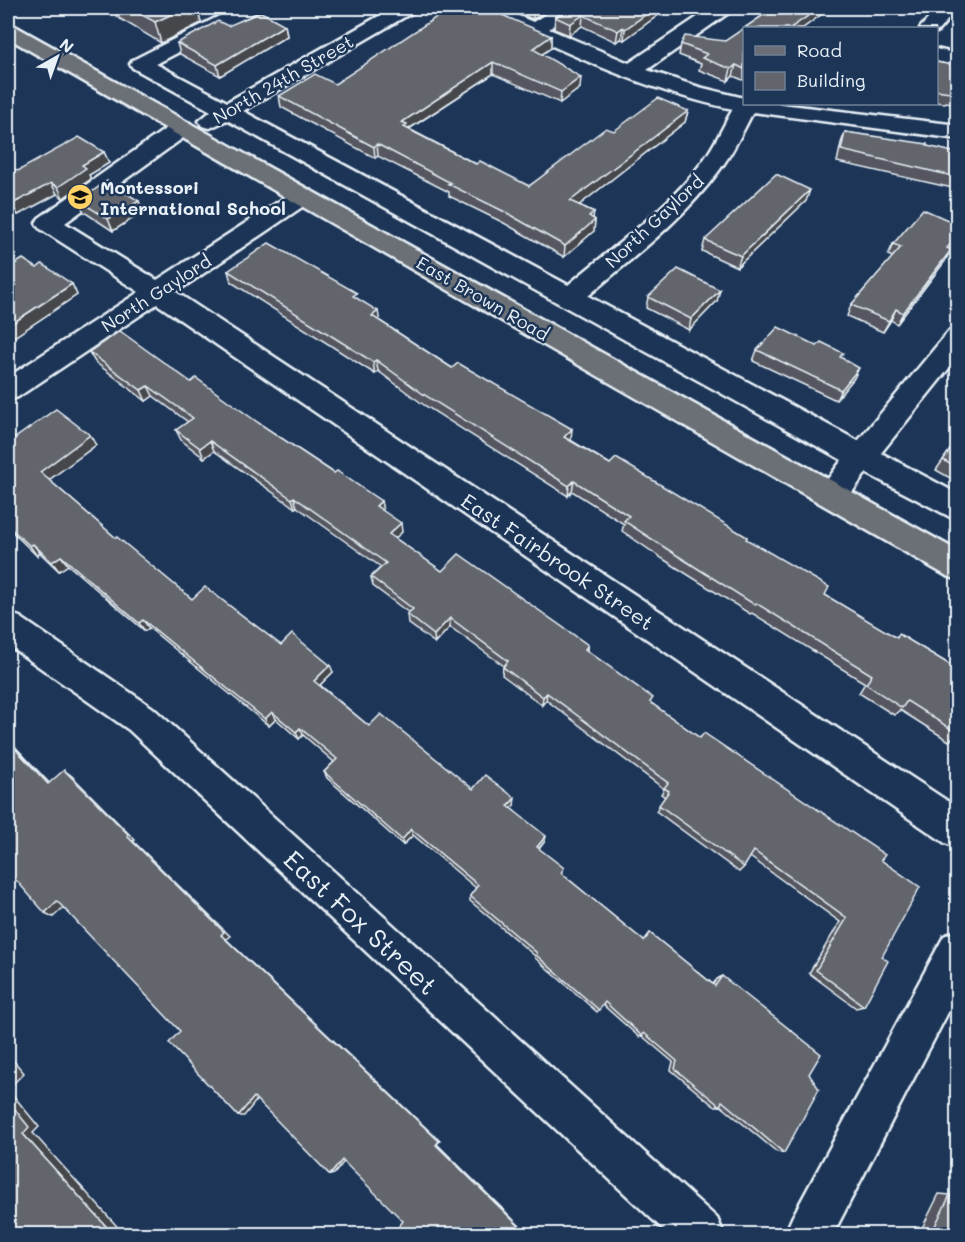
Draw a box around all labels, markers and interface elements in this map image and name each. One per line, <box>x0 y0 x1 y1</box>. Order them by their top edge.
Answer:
north arrow <box>27 27 87 87</box>
legend <box>743 27 938 105</box>
street label: North 24th Street <box>208 29 358 129</box>
text: N <box>56 33 78 57</box>
text: Road <box>797 38 842 62</box>
text: Building <box>797 68 865 92</box>
street label: North Gaylord <box>600 169 708 273</box>
place label: Montessori International School <box>100 175 286 220</box>
school or university icon: Montessori International School <box>65 182 95 212</box>
street label: North Gaylord <box>96 249 216 337</box>
street label: East Brown Road <box>412 250 554 346</box>
street label: East Fairbrook Street <box>457 486 659 636</box>
street label: East Fox Street <box>277 842 445 1002</box>

